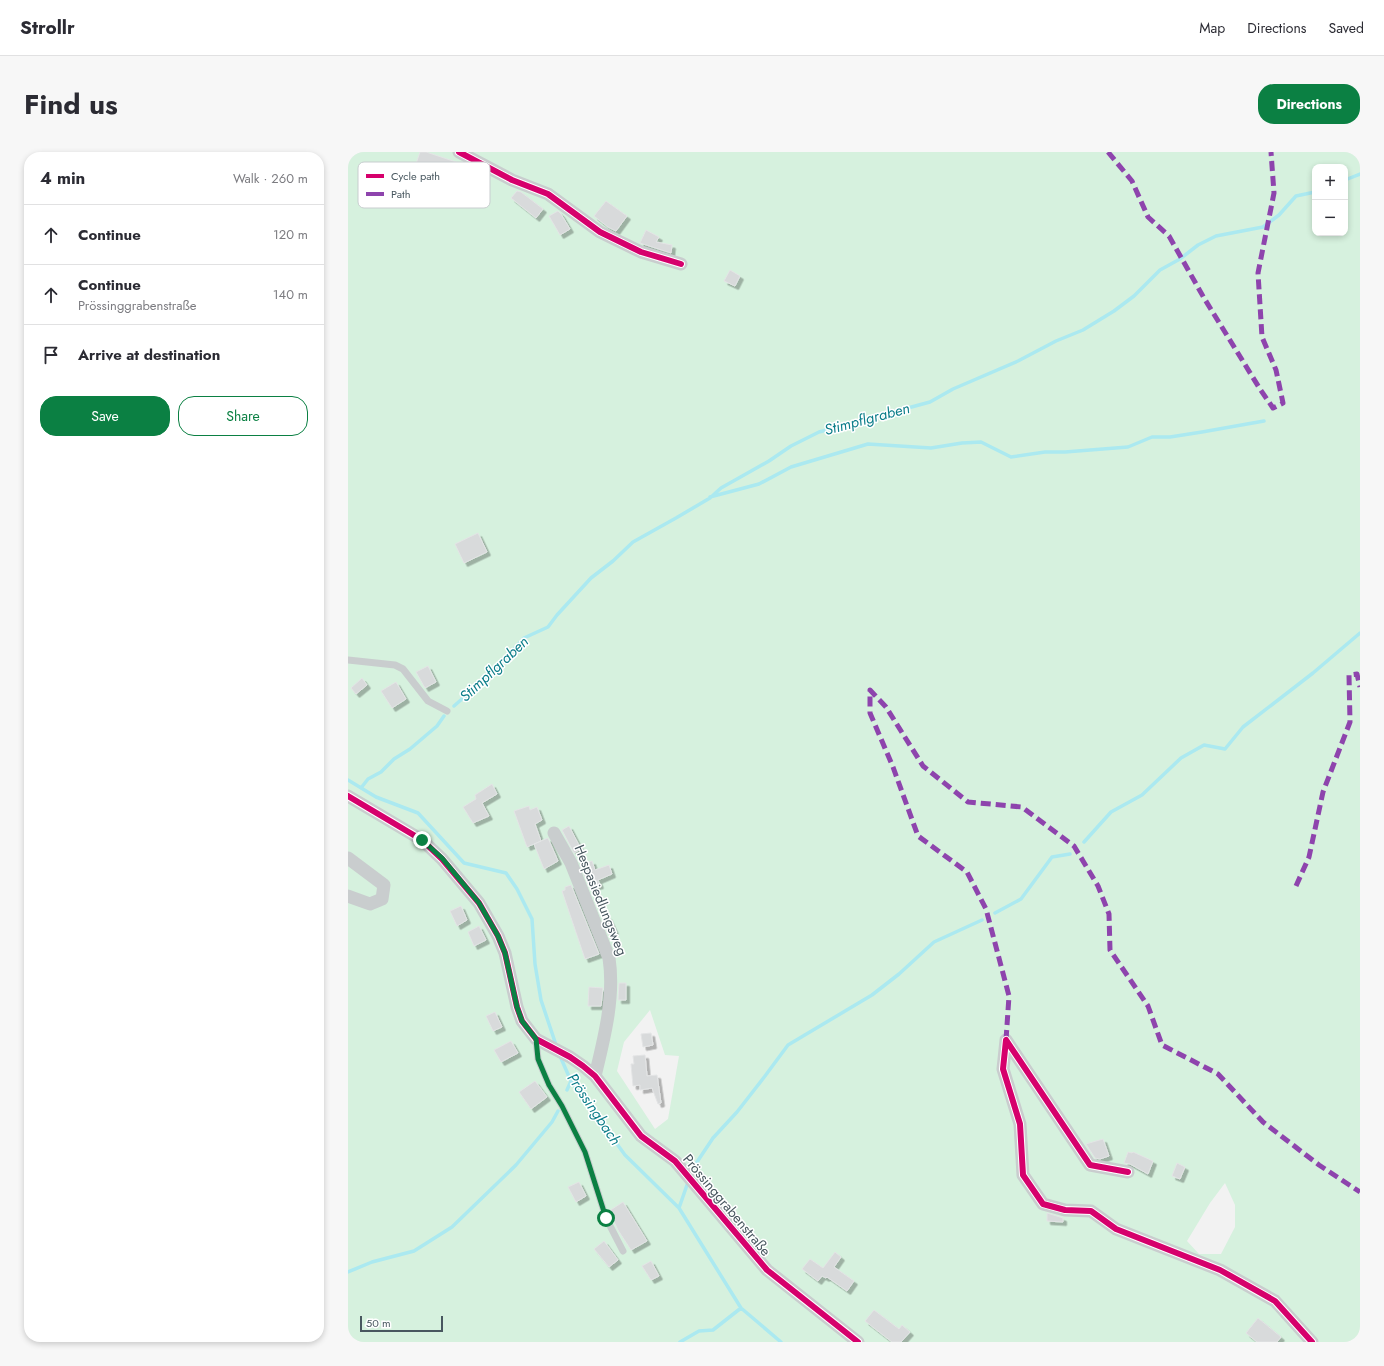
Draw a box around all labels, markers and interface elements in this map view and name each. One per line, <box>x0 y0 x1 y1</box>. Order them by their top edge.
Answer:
text: Strollr <box>20 14 75 41</box>
text: Map <box>1199 18 1225 38</box>
text: Directions <box>1247 18 1307 38</box>
text: Saved <box>1329 18 1364 38</box>
text: Find us <box>24 84 118 125</box>
button: Directions <box>1258 84 1360 124</box>
legend <box>358 162 490 208</box>
map controls <box>1312 164 1348 236</box>
button: + <box>1312 164 1348 200</box>
text: 4 min <box>40 166 85 190</box>
text: Cycle path <box>391 168 440 184</box>
text: Walk · 260 m <box>233 169 308 188</box>
text: Path <box>391 186 410 202</box>
button: − <box>1312 200 1348 236</box>
icon: ahead <box>40 224 62 246</box>
text: Continue <box>78 224 141 246</box>
text: 120 m <box>273 225 308 244</box>
text: Continue <box>78 274 141 296</box>
icon: ahead <box>40 284 62 306</box>
text: 140 m <box>273 285 308 304</box>
text: Prössinggrabenstraße <box>78 296 196 315</box>
icon: arrive <box>40 344 62 366</box>
text: Arrive at destination <box>78 344 220 366</box>
button: Save <box>40 396 170 436</box>
button: Share <box>178 396 308 436</box>
water label: Stimpflgraben <box>822 397 912 441</box>
water label: Stimpflgraben <box>455 631 533 707</box>
route end <box>413 831 431 849</box>
street label: Hespasiedlungsweg <box>570 842 632 958</box>
water label: Prössingbach <box>562 1068 626 1150</box>
street label: Prössinggrabenstraße <box>678 1150 776 1260</box>
route start <box>597 1209 615 1227</box>
scale bar <box>360 1314 443 1333</box>
text: 50 m <box>366 1315 391 1331</box>

